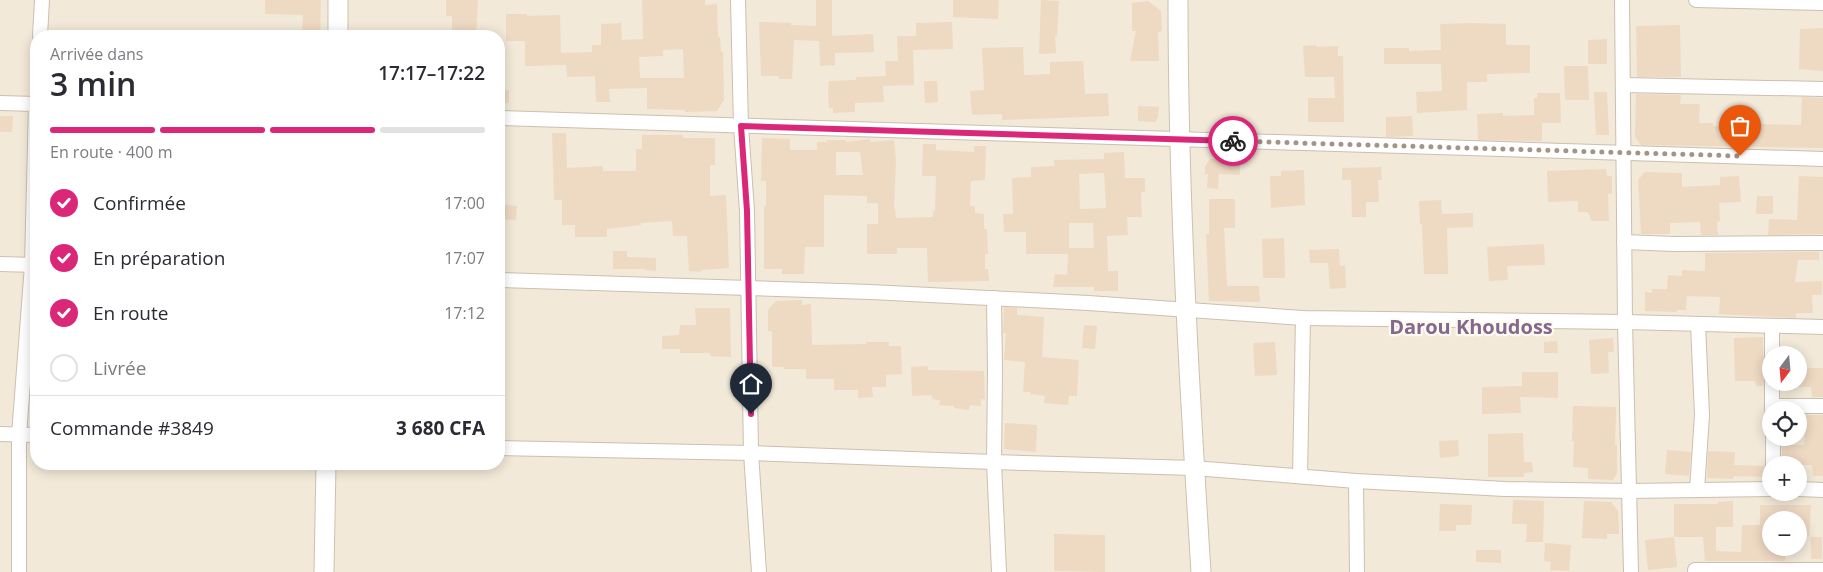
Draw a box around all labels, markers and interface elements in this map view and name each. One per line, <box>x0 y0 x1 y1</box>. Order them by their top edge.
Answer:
text: Arrivée dans <box>50 43 143 65</box>
text: 17:17–17:22 <box>378 60 485 86</box>
text: 3 min <box>50 62 136 105</box>
pin <box>1719 105 1761 156</box>
icon: bag <box>1726 112 1754 140</box>
courier <box>1208 116 1258 166</box>
icon: bike <box>1219 127 1247 155</box>
text: En route · 400 m <box>50 141 172 163</box>
icon: check <box>50 189 78 217</box>
text: Confirmée <box>93 190 186 216</box>
text: 17:00 <box>444 192 485 214</box>
icon: check <box>50 244 78 272</box>
text: En préparation <box>93 245 225 271</box>
text: 17:07 <box>444 247 485 269</box>
icon: check <box>50 299 78 327</box>
text: En route <box>93 300 168 326</box>
text: 17:12 <box>444 302 485 324</box>
district label: Darou Khoudoss <box>1389 313 1553 340</box>
north arrow <box>1762 346 1808 391</box>
map controls <box>1762 346 1807 556</box>
text: Livrée <box>93 355 146 381</box>
pin <box>730 363 772 414</box>
icon: home <box>737 370 765 398</box>
button: locate <box>1762 401 1807 446</box>
text: Commande #3849 <box>50 415 214 441</box>
text: 3 680 CFA <box>396 415 485 441</box>
button: + <box>1762 456 1807 501</box>
button: − <box>1762 511 1807 556</box>

